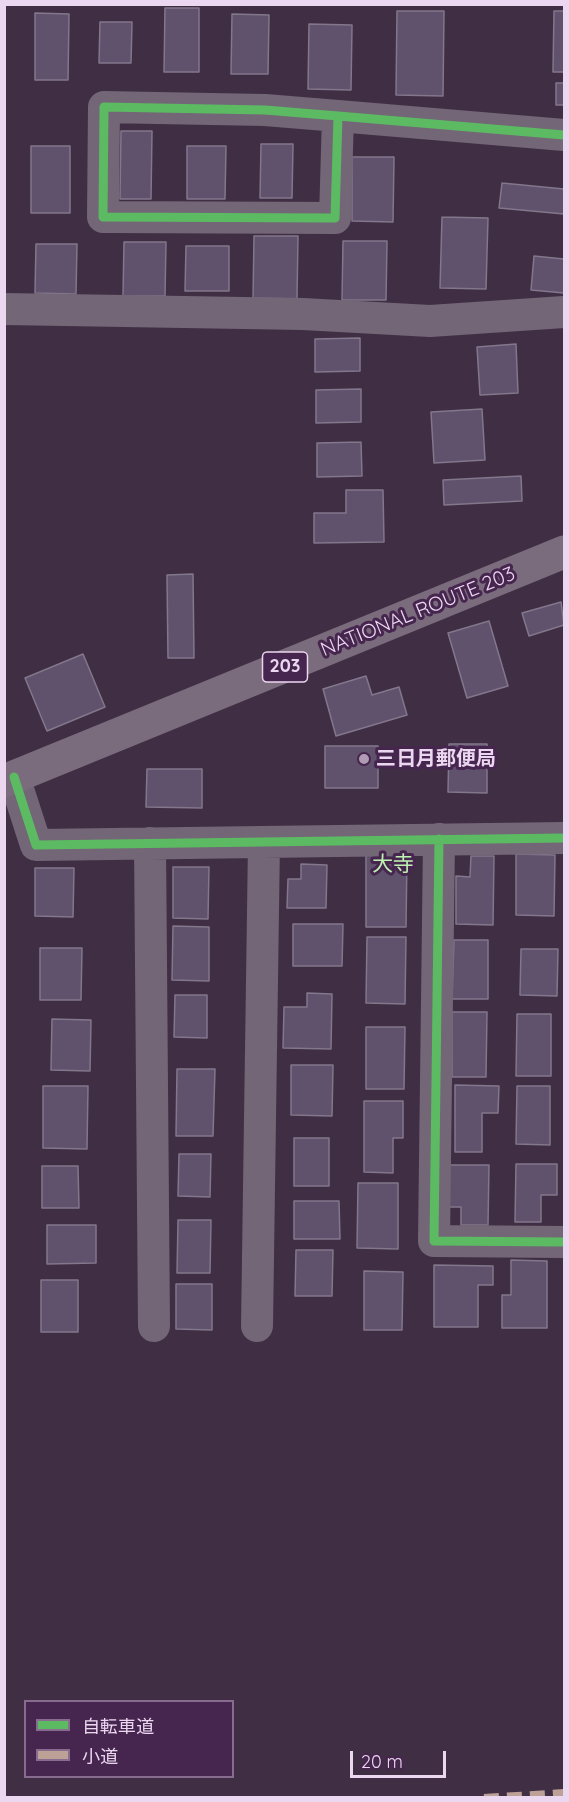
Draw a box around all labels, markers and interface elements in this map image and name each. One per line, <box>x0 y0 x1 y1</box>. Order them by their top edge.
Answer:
street label: NATIONAL ROUTE 203 <box>317 562 519 662</box>
road number: 203 <box>262 652 308 682</box>
place label: 三日月郵便局 <box>376 747 496 771</box>
marker: 三日月郵便局 <box>357 752 371 766</box>
district label: 大寺 <box>372 852 414 878</box>
legend <box>24 1700 234 1778</box>
text: 自転車道 <box>82 1715 154 1738</box>
scale bar <box>353 1739 449 1777</box>
text: 小道 <box>82 1745 118 1768</box>
text: 20 m <box>361 1750 403 1773</box>

